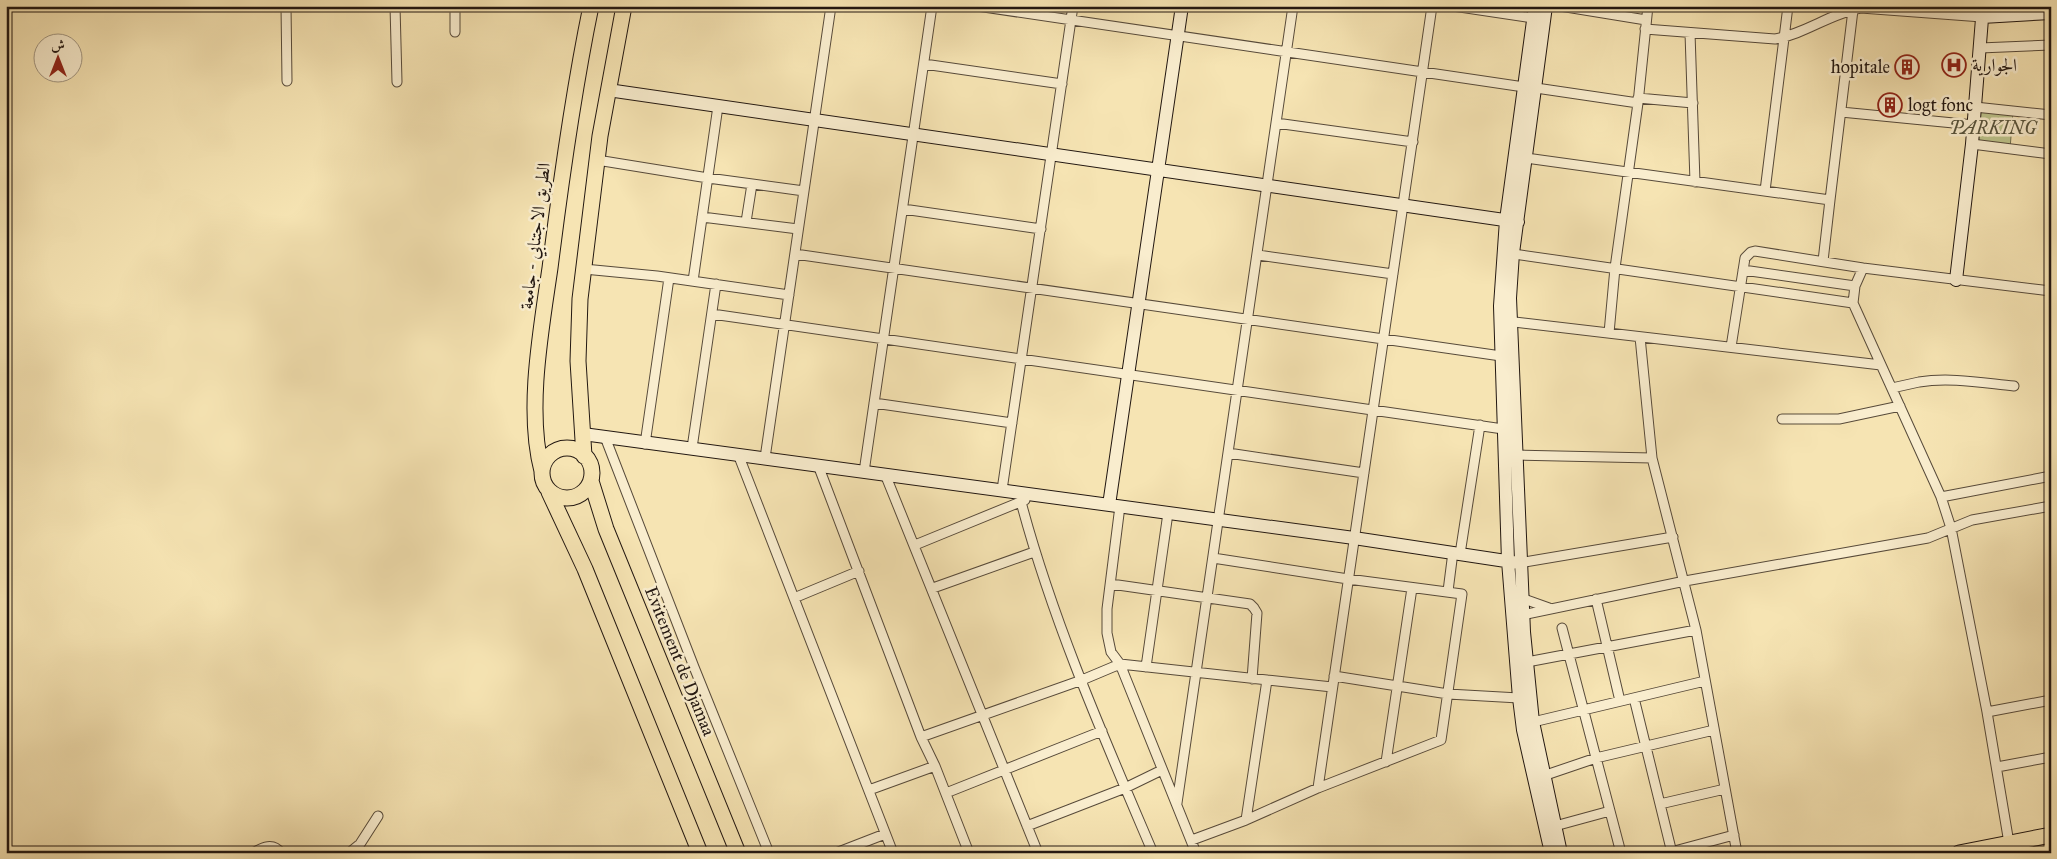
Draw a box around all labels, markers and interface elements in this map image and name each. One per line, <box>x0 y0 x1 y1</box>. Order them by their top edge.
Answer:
north arrow <box>32 32 82 82</box>
text: ش <box>51 37 65 54</box>
hospital icon: الجوارية <box>1941 52 1967 78</box>
building icon: hopitale <box>1894 54 1920 80</box>
place label: الجوارية <box>1972 54 2017 76</box>
place label: hopitale <box>1831 56 1890 78</box>
building icon: logt fonc <box>1877 92 1903 118</box>
place label: logt fonc <box>1908 94 1974 117</box>
park label: PARKING <box>1949 117 2038 139</box>
street label: الطريق الاجتنابي - جامعة <box>515 161 559 311</box>
street label: Evitement de Djamaa <box>640 583 720 739</box>

